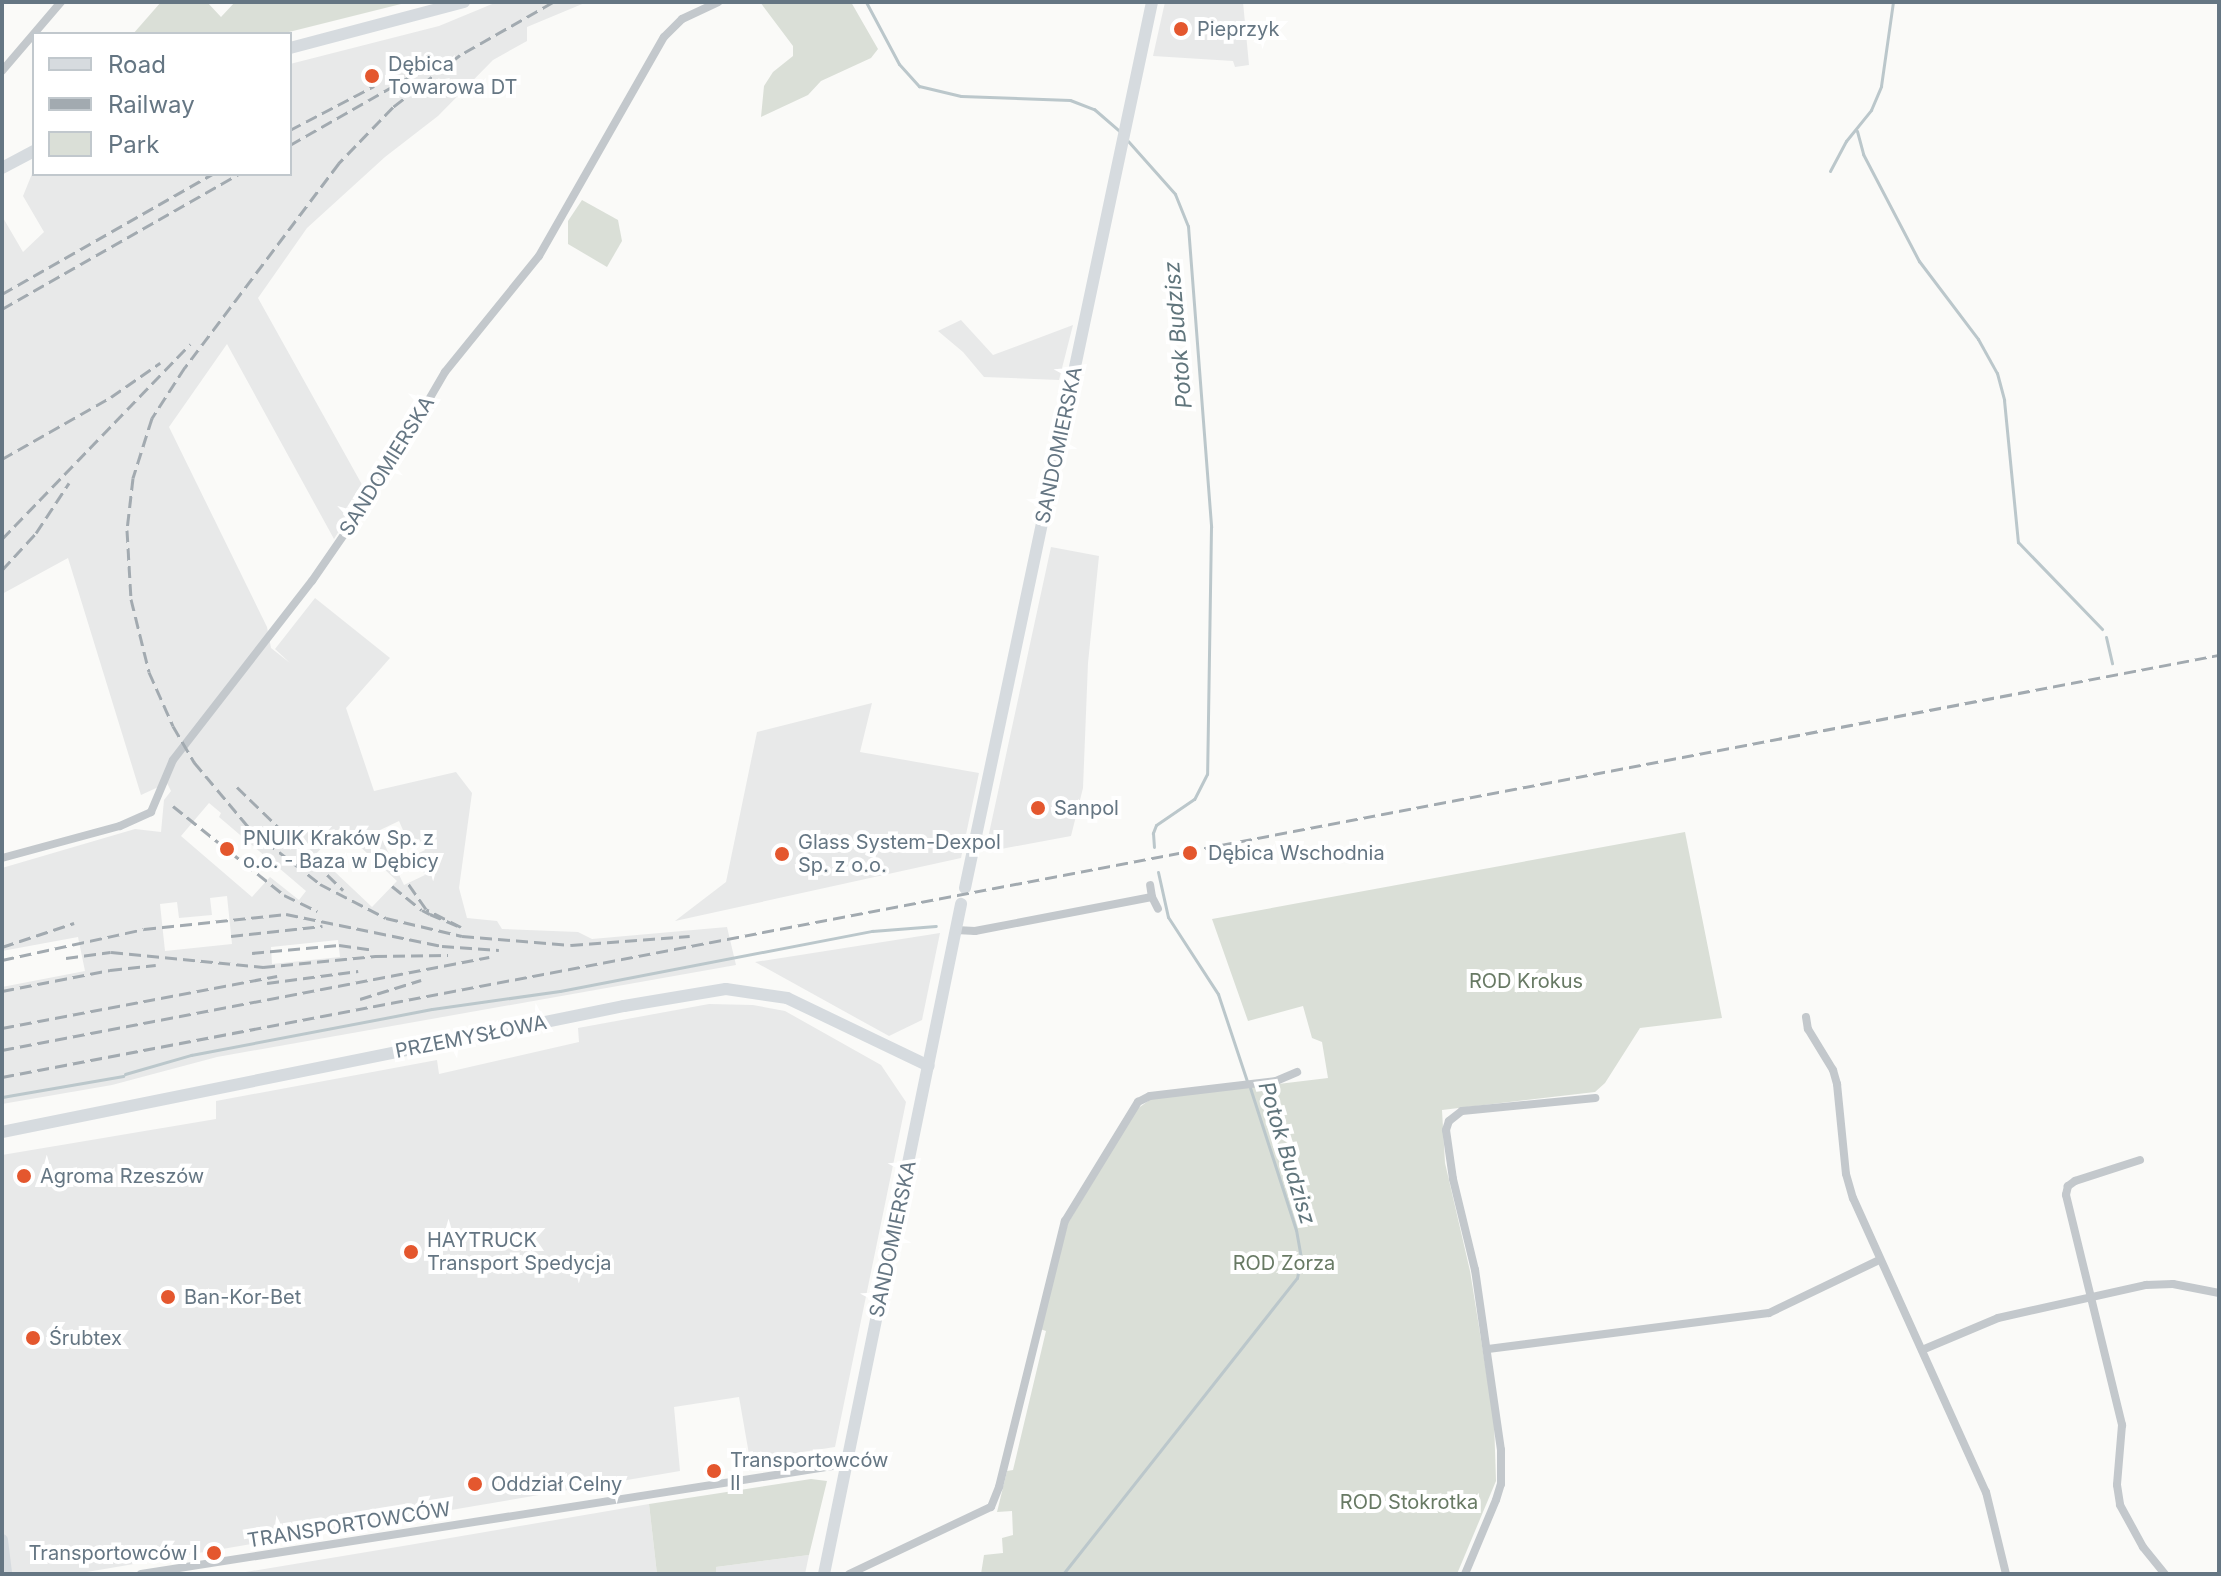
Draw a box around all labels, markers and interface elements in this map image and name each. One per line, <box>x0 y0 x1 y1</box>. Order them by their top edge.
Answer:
place label: Pieprzyk <box>1197 17 1279 41</box>
marker: Pieprzyk <box>1172 20 1190 38</box>
legend <box>32 32 292 176</box>
text: Road <box>108 50 166 79</box>
place label: Dębica Towarowa DT <box>388 52 517 99</box>
marker: Dębica Towarowa DT <box>363 67 381 85</box>
text: Railway <box>108 90 195 119</box>
text: Park <box>108 130 159 159</box>
water label: Potok Budzisz <box>1158 260 1198 410</box>
street label: SANDOMIERSKA <box>1031 364 1087 526</box>
street label: SANDOMIERSKA <box>334 392 440 540</box>
place label: Sanpol <box>1054 796 1119 820</box>
marker: Sanpol <box>1029 799 1047 817</box>
place label: PNUIK Kraków Sp. z o.o. - Baza w Dębicy <box>243 826 439 873</box>
place label: Glass System-Dexpol Sp. z o.o. <box>798 830 1001 877</box>
marker: PNUIK Kraków Sp. z o.o. - Baza w Dębicy <box>218 840 236 858</box>
place label: Dębica Wschodnia <box>1208 841 1385 865</box>
marker: Dębica Wschodnia <box>1179 842 1201 864</box>
marker: Glass System-Dexpol Sp. z o.o. <box>773 845 791 863</box>
park label: ROD Krokus <box>1469 969 1583 993</box>
street label: PRZEMYSŁOWA <box>393 1011 549 1063</box>
water label: Potok Budzisz <box>1253 1078 1321 1228</box>
street label: SANDOMIERSKA <box>865 1158 921 1320</box>
place label: Agroma Rzeszów <box>40 1164 204 1188</box>
marker: Agroma Rzeszów <box>15 1167 33 1185</box>
place label: HAYTRUCK Transport Spedycja <box>427 1228 612 1275</box>
marker: HAYTRUCK Transport Spedycja <box>402 1243 420 1261</box>
park label: ROD Zorza <box>1233 1251 1335 1275</box>
place label: Ban-Kor-Bet <box>184 1285 301 1309</box>
marker: Ban-Kor-Bet <box>159 1288 177 1306</box>
place label: Śrubtex <box>49 1326 122 1350</box>
marker: Śrubtex <box>24 1329 42 1347</box>
place label: Transportowców II <box>730 1448 888 1495</box>
marker: Transportowców II <box>705 1462 723 1480</box>
place label: Oddział Celny <box>491 1472 622 1496</box>
marker: Oddział Celny <box>466 1475 484 1493</box>
park label: ROD Stokrotka <box>1340 1490 1478 1514</box>
street label: TRANSPORTOWCÓW <box>246 1497 452 1553</box>
place label: Transportowców I <box>29 1541 198 1565</box>
marker: Transportowców I <box>205 1544 223 1562</box>

